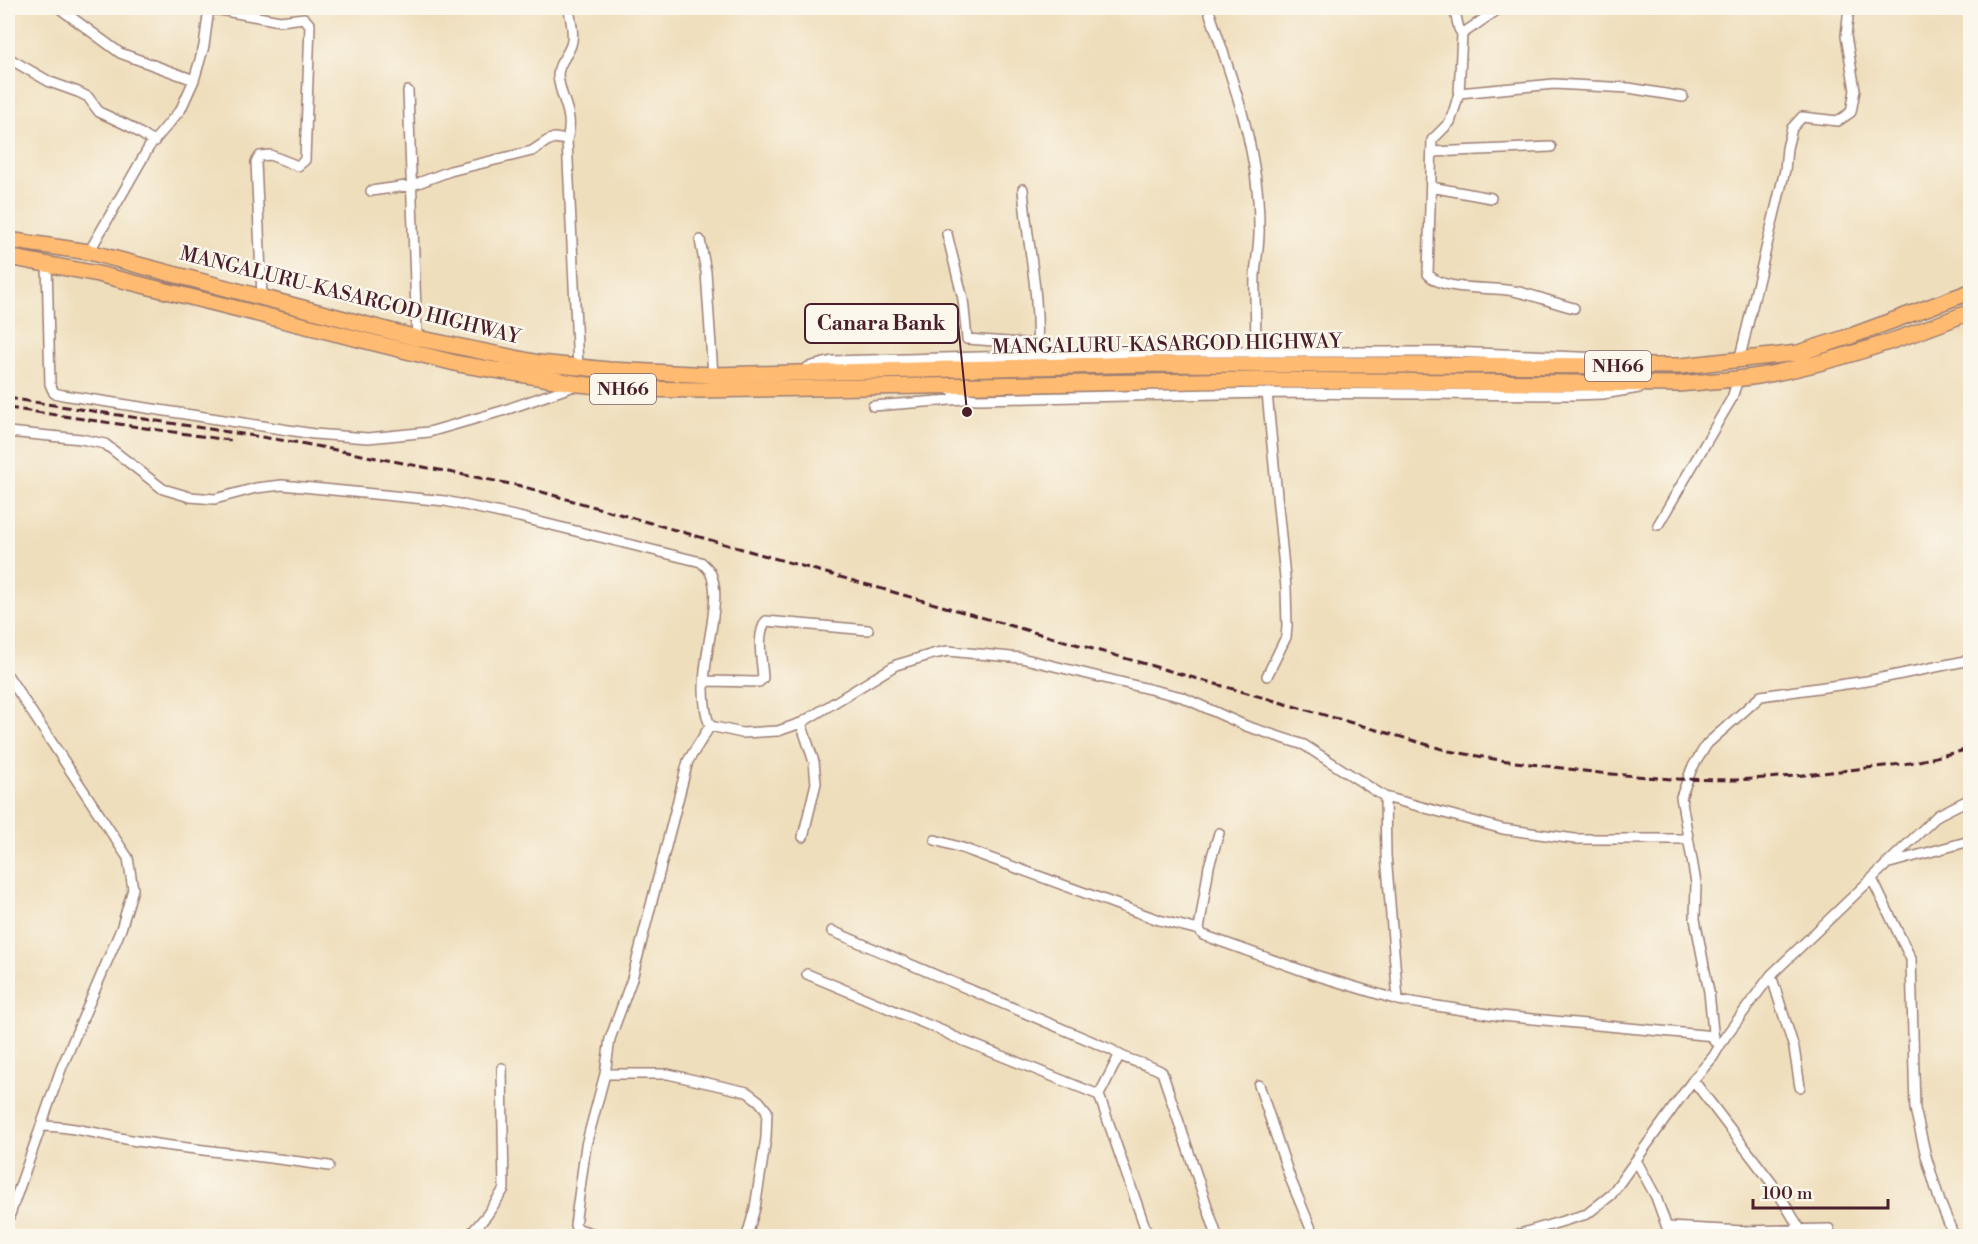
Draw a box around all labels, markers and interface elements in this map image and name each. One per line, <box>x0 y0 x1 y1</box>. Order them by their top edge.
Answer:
street label: MANGALURU-KASARGOD HIGHWAY <box>177 242 524 351</box>
callout: Canara Bank <box>805 304 958 343</box>
text: Canara Bank <box>817 311 946 337</box>
street label: MANGALURU-KASARGOD HIGHWAY <box>992 329 1343 361</box>
road number: NH66 <box>1585 351 1651 381</box>
road number: NH66 <box>590 374 656 404</box>
scale bar <box>1753 1172 1888 1210</box>
text: 100 m <box>1762 1182 1813 1205</box>

